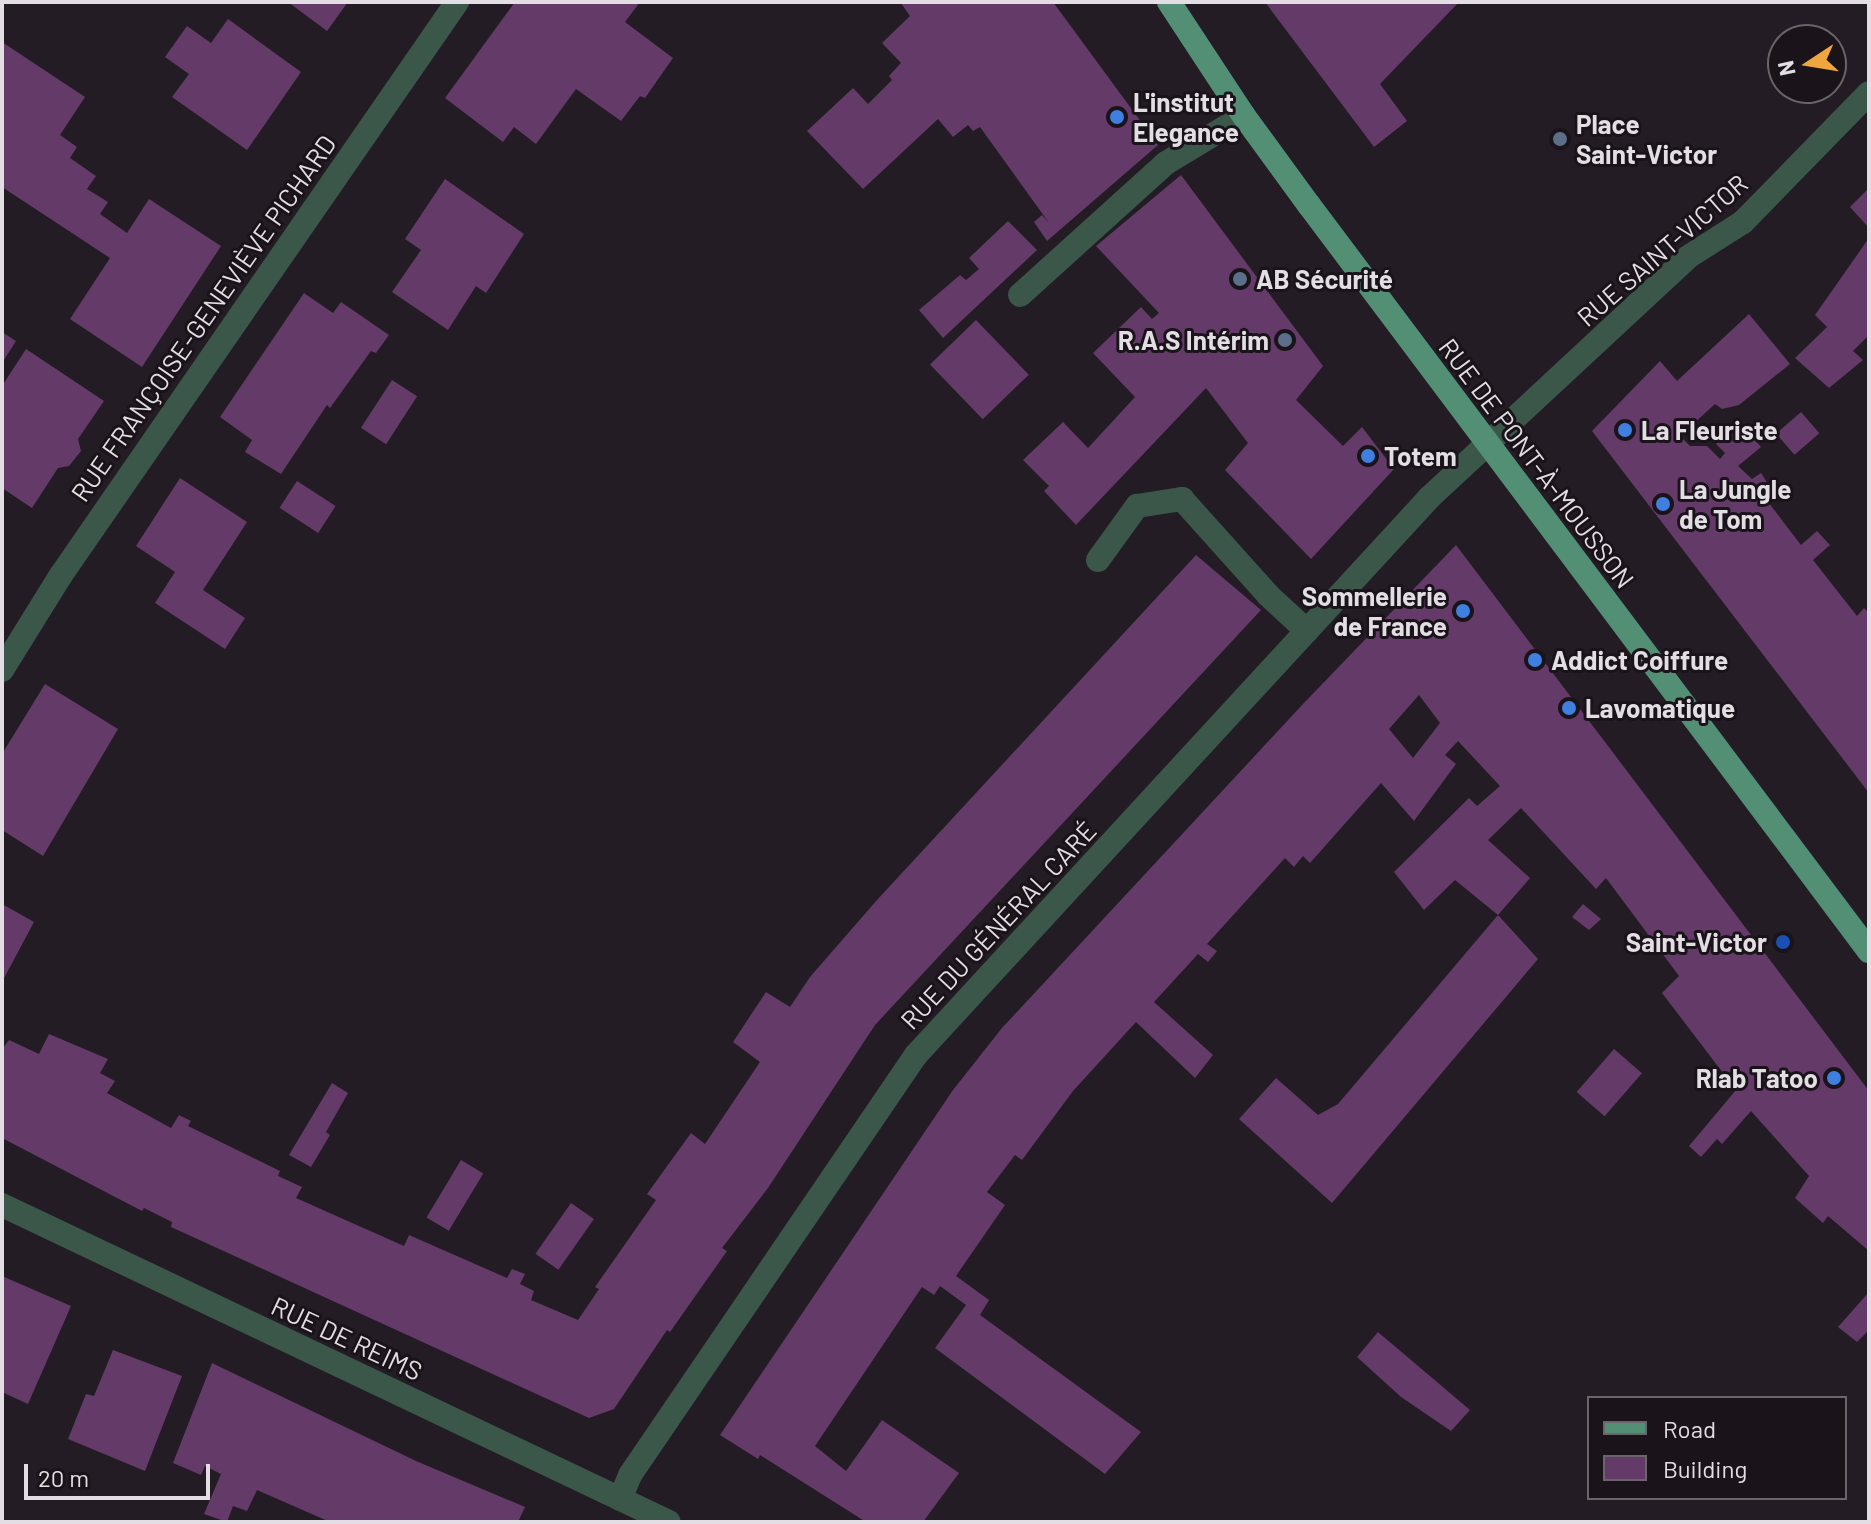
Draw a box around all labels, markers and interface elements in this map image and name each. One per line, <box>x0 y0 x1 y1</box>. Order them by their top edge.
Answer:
north arrow <box>1767 24 1847 104</box>
text: N <box>1771 59 1800 78</box>
place label: L'institut Elegance <box>1133 86 1239 148</box>
marker: L'institut Elegance <box>1108 108 1126 126</box>
place label: Place Saint-Victor <box>1576 108 1717 170</box>
street label: RUE FRANÇOISE-GENEVIÈVE PICHARD <box>64 129 342 507</box>
marker: Place Saint-Victor <box>1551 130 1569 148</box>
street label: RUE SAINT-VICTOR <box>1570 168 1754 332</box>
place label: AB Sécurité <box>1256 263 1393 295</box>
marker: AB Sécurité <box>1231 270 1249 288</box>
place label: R.A.S Intérim <box>1118 324 1269 356</box>
marker: R.A.S Intérim <box>1276 331 1294 349</box>
street label: RUE DE PONT-À-MOUSSON <box>1433 332 1641 594</box>
place label: La Fleuriste <box>1641 414 1778 446</box>
marker: La Fleuriste <box>1616 421 1634 439</box>
place label: Totem <box>1384 440 1457 472</box>
marker: Totem <box>1359 447 1377 465</box>
place label: La Jungle de Tom <box>1679 473 1791 534</box>
marker: La Jungle de Tom <box>1654 495 1672 513</box>
place label: Sommellerie de France <box>1302 580 1447 642</box>
marker: Sommellerie de France <box>1454 602 1472 620</box>
place label: Addict Coiffure <box>1551 644 1728 676</box>
marker: Addict Coiffure <box>1526 651 1544 669</box>
place label: Lavomatique <box>1585 692 1735 724</box>
marker: Lavomatique <box>1560 699 1578 717</box>
street label: RUE DU GÉNÉRAL CARÉ <box>894 815 1102 1035</box>
place label: Saint-Victor <box>1626 926 1767 958</box>
marker: Saint-Victor <box>1774 933 1792 951</box>
place label: Rlab Tatoo <box>1696 1062 1818 1094</box>
marker: Rlab Tatoo <box>1825 1069 1843 1087</box>
street label: RUE DE REIMS <box>267 1289 427 1387</box>
legend <box>1587 1396 1847 1500</box>
text: Road <box>1663 1414 1716 1443</box>
scale bar <box>28 1448 214 1498</box>
text: Building <box>1663 1454 1747 1483</box>
text: 20 m <box>38 1463 89 1492</box>

